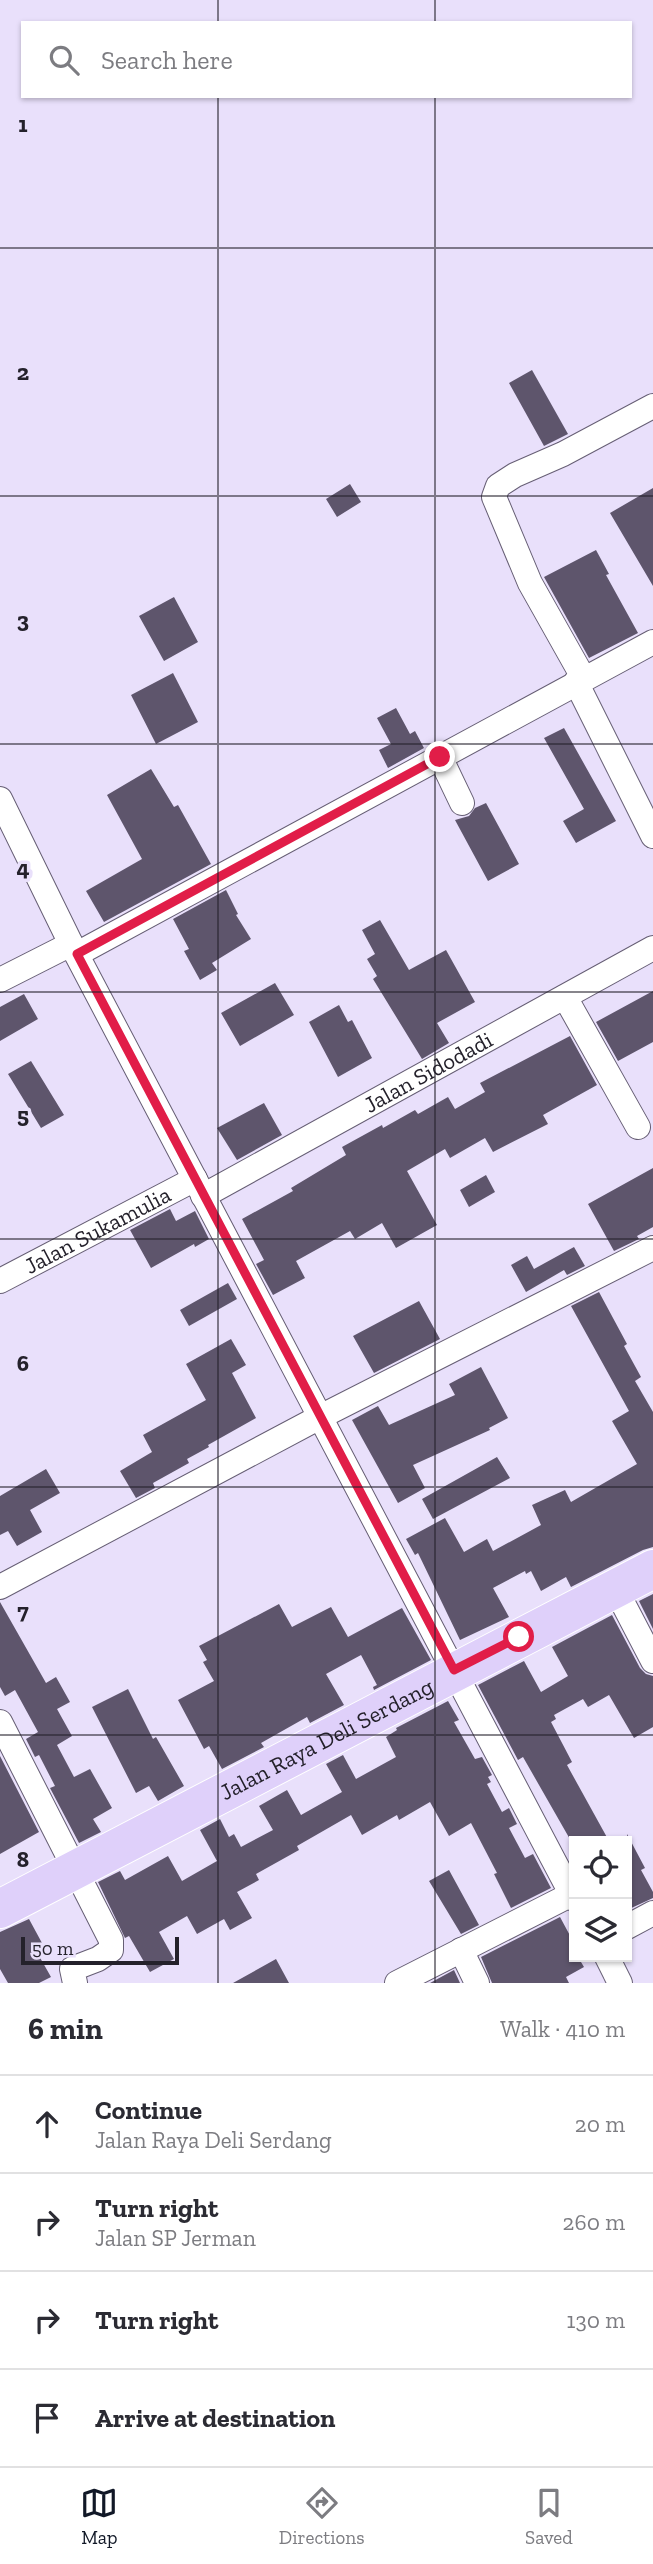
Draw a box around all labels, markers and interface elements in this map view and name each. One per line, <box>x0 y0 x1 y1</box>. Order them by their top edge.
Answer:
search box <box>21 21 632 98</box>
icon: search <box>45 41 83 79</box>
text: Search here <box>101 44 233 76</box>
text: 1 <box>18 110 28 138</box>
text: 2 <box>17 358 29 386</box>
text: 3 <box>17 606 29 634</box>
route end <box>424 741 455 772</box>
text: 4 <box>16 854 30 882</box>
street label: Jalan Sidodadi <box>359 1025 497 1119</box>
text: 5 <box>17 1101 29 1129</box>
street label: Jalan Sukamulia <box>19 1180 175 1280</box>
text: 6 <box>17 1349 29 1377</box>
text: 7 <box>17 1597 29 1625</box>
route start <box>503 1621 534 1652</box>
street label: Jalan Raya Deli Serdang <box>215 1672 438 1806</box>
map controls <box>569 1836 632 1962</box>
button: locate <box>569 1836 632 1899</box>
text: 8 <box>17 1845 29 1873</box>
button: layers <box>569 1899 632 1962</box>
scale bar <box>21 1934 178 1966</box>
text: 50 m <box>32 1937 73 1960</box>
text: 6 min <box>28 2011 103 2047</box>
text: Walk · 410 m <box>500 2015 625 2043</box>
text: Continue <box>95 2094 202 2126</box>
icon: ahead <box>28 2105 66 2143</box>
text: 20 m <box>575 2110 625 2138</box>
text: Jalan Raya Deli Serdang <box>95 2126 332 2154</box>
text: Turn right <box>95 2192 218 2224</box>
icon: right <box>28 2203 66 2241</box>
text: 260 m <box>563 2208 625 2236</box>
text: Jalan SP Jerman <box>95 2224 256 2252</box>
icon: right <box>28 2301 66 2339</box>
text: Turn right <box>95 2304 218 2336</box>
text: 130 m <box>567 2306 625 2334</box>
icon: arrive <box>28 2399 66 2437</box>
text: Arrive at destination <box>95 2402 335 2434</box>
tab: Map <box>80 2484 118 2549</box>
tab: Directions <box>279 2484 365 2549</box>
tab: Saved <box>525 2484 573 2549</box>

